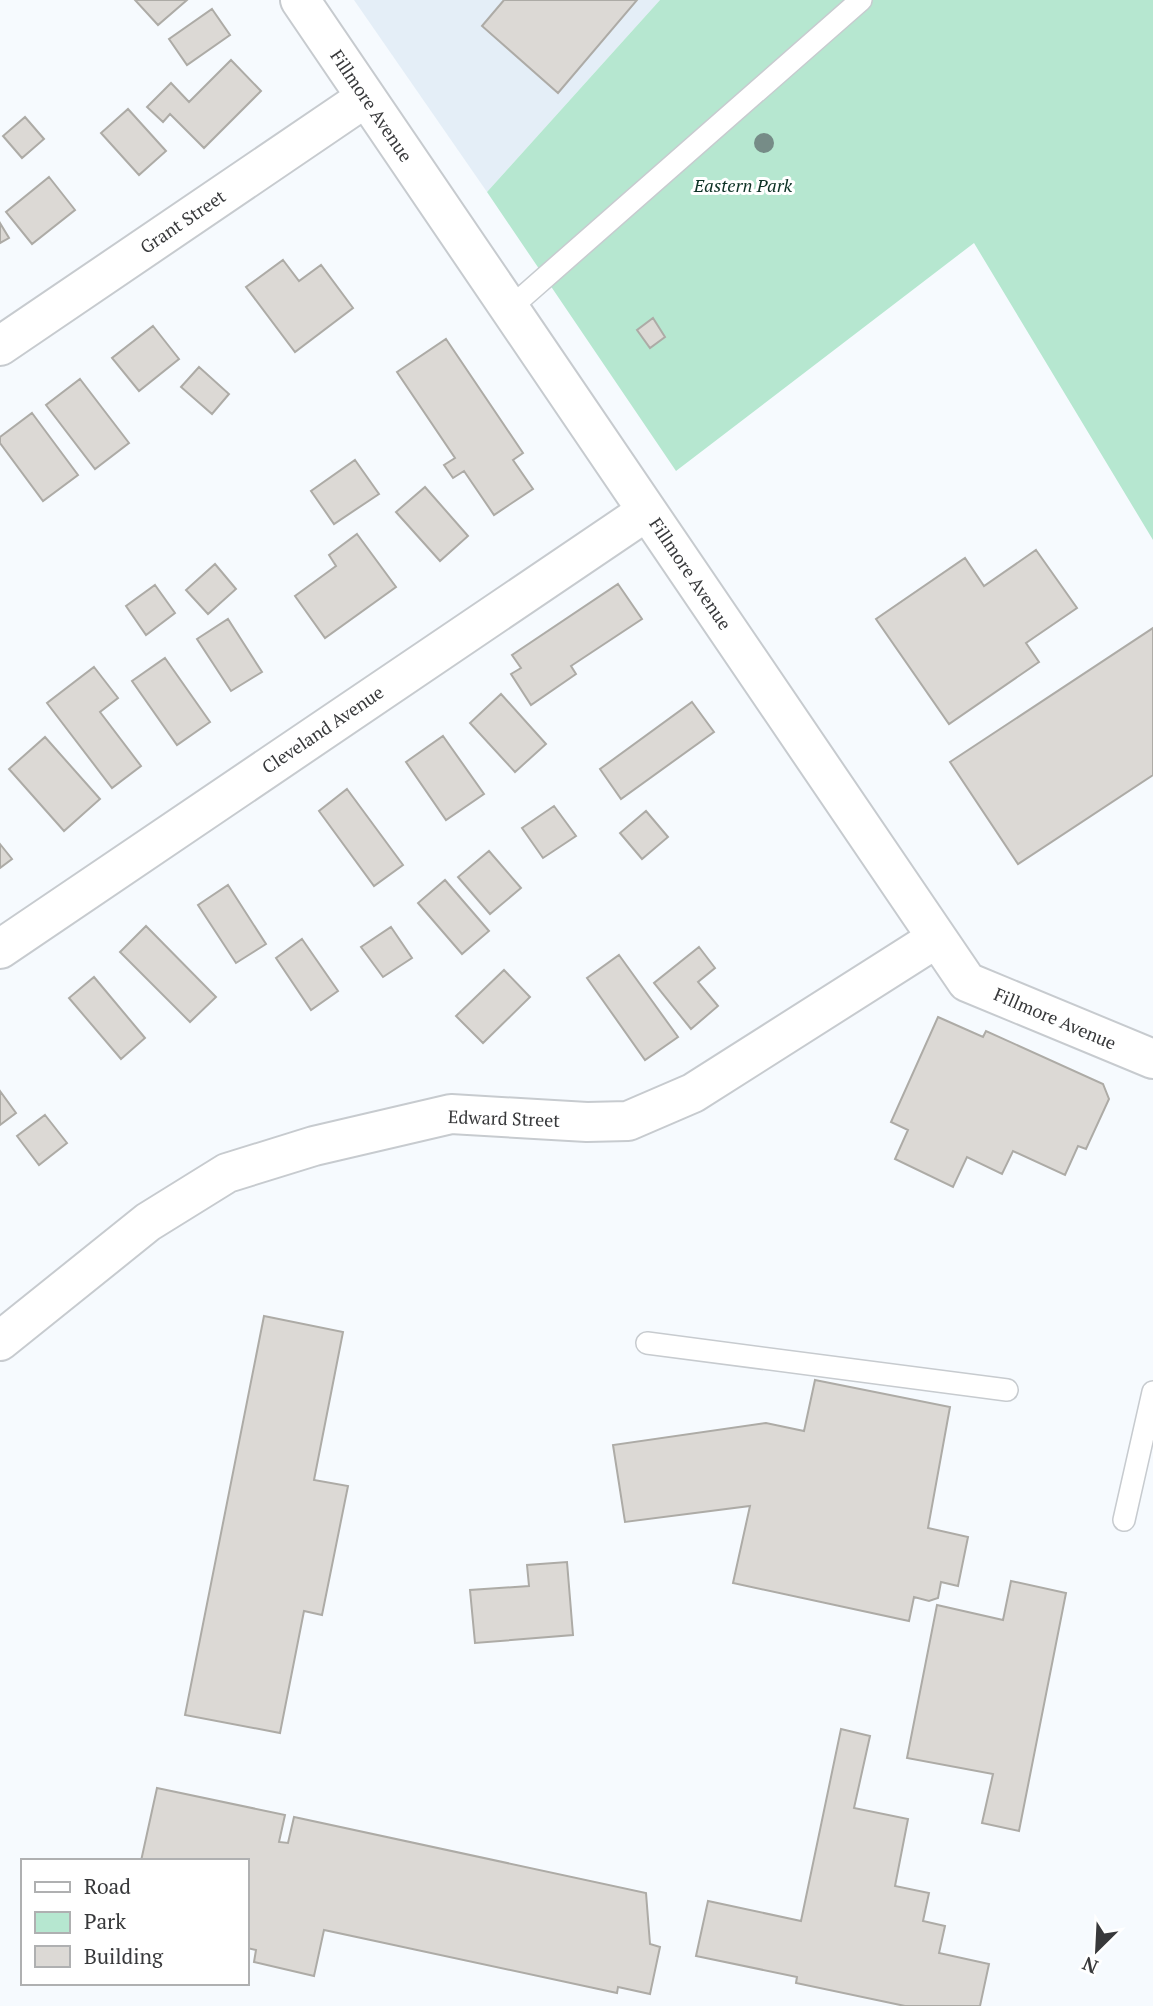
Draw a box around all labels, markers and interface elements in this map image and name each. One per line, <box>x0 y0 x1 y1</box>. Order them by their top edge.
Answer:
street label: Fillmore Avenue <box>325 45 418 166</box>
park label: Eastern Park <box>693 173 793 197</box>
street label: Grant Street <box>135 184 230 259</box>
street label: Fillmore Avenue <box>644 513 737 634</box>
street label: Cleveland Avenue <box>257 680 388 779</box>
street label: Fillmore Avenue <box>991 982 1120 1055</box>
street label: Edward Street <box>448 1104 561 1132</box>
legend <box>21 1859 248 1985</box>
text: Road <box>84 1872 131 1900</box>
text: Park <box>84 1907 126 1935</box>
north arrow <box>1062 1915 1132 1985</box>
text: Building <box>84 1942 164 1970</box>
text: N <box>1078 1951 1102 1980</box>

